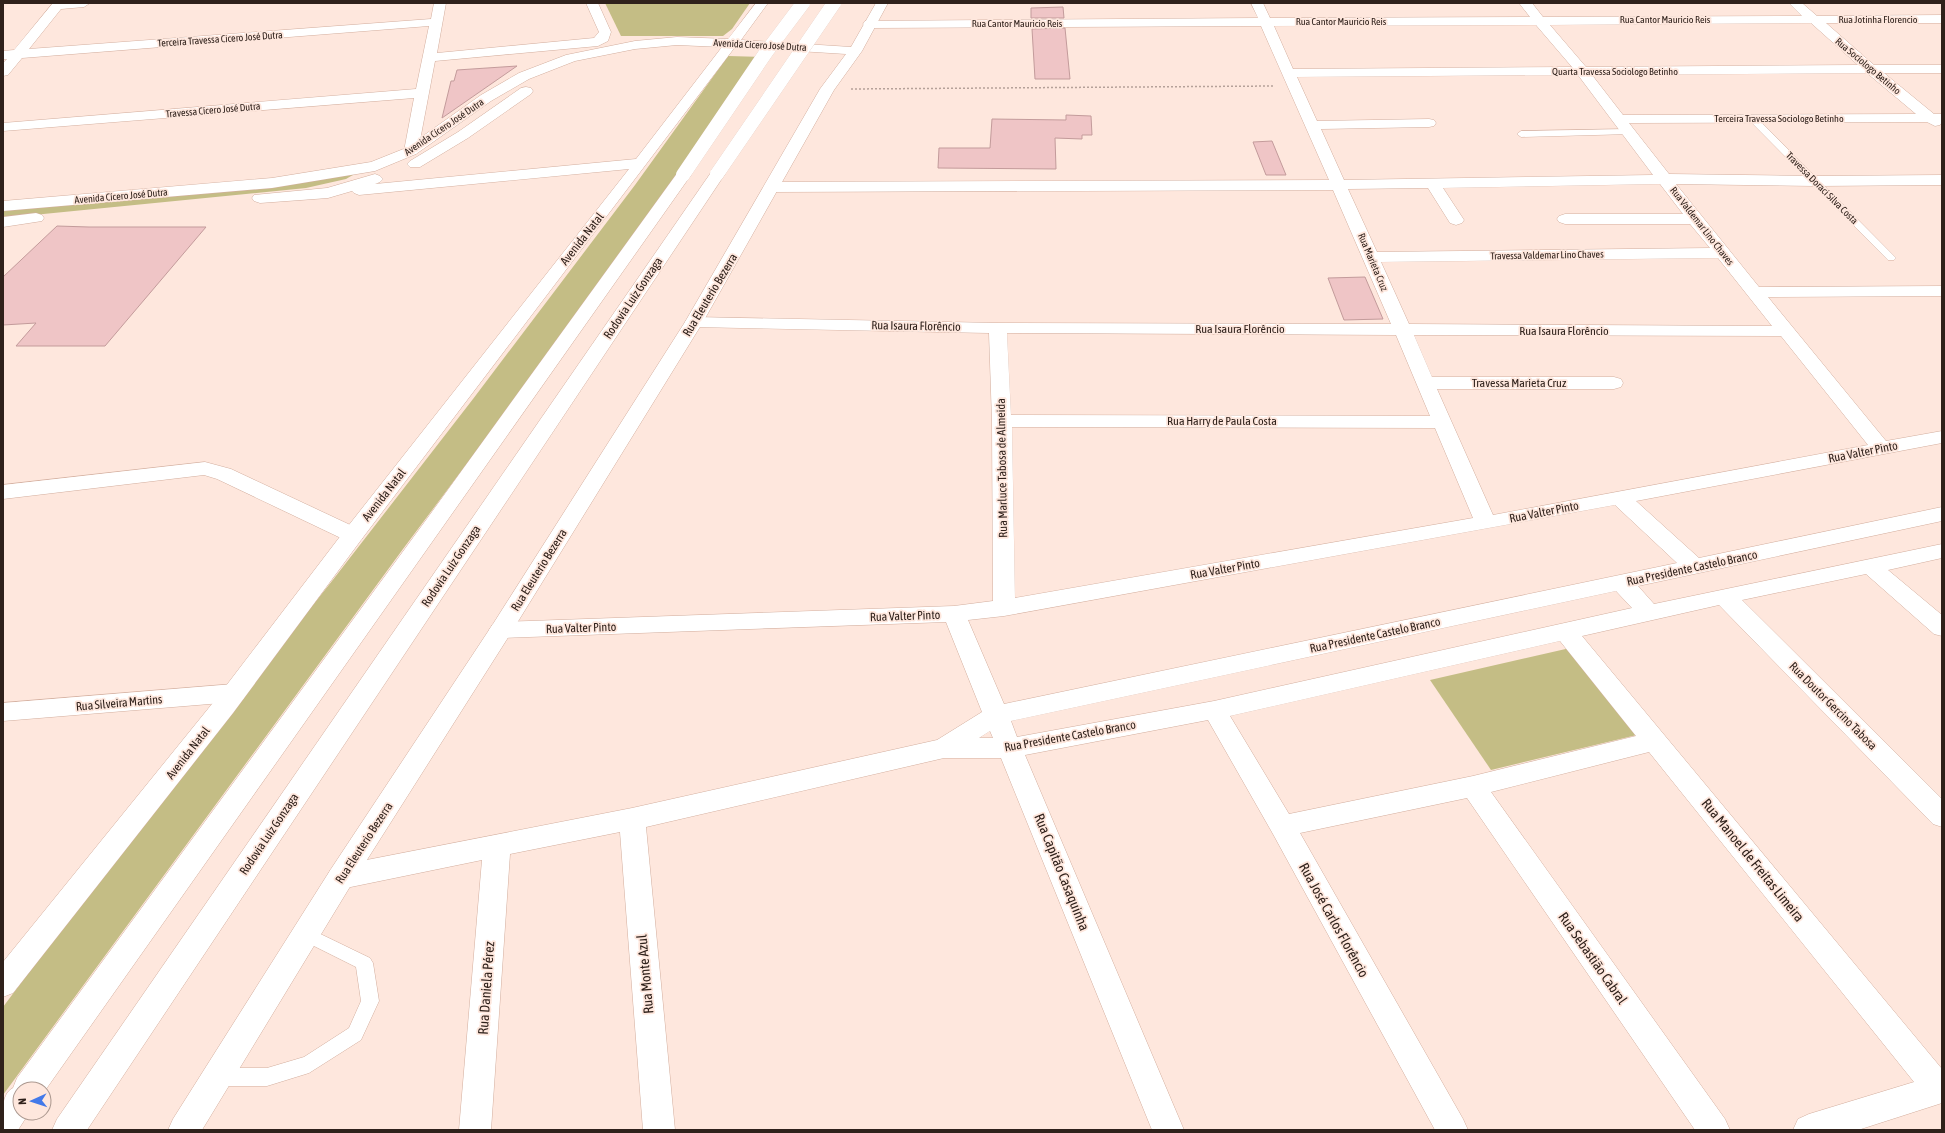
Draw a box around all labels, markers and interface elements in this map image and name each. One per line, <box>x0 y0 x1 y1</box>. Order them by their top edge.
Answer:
street label: Rua Cantor Mauricio Reis <box>1620 14 1711 25</box>
street label: Rua Jotinha Florencio <box>1839 14 1918 25</box>
street label: Rua Cantor Mauricio Reis <box>1296 16 1387 27</box>
street label: Rua Cantor Mauricio Reis <box>972 18 1063 29</box>
street label: Terceira Travessa Cicero José Dutra <box>157 29 283 49</box>
street label: Rua Sociologo Betinho <box>1833 36 1903 97</box>
street label: Avenida Cícero José Dutra <box>713 37 807 53</box>
street label: Quarta Travessa Sociologo Betinho <box>1552 66 1678 77</box>
street label: Avenida Cícero José Dutra <box>402 96 486 158</box>
street label: Travessa Cícero José Dutra <box>165 100 261 120</box>
street label: Terceira Travessa Sociologo Betinho <box>1714 113 1844 124</box>
street label: Travessa Doraci Silva Costa <box>1784 150 1861 227</box>
street label: Rua Valdemar Lino Chaves <box>1668 185 1736 268</box>
street label: Avenida Cícero José Dutra <box>74 186 168 206</box>
street label: Avenida Natal <box>557 209 607 268</box>
street label: Rua Marieta Cruz <box>1356 231 1390 293</box>
street label: Travessa Valdemar Lino Chaves <box>1490 249 1604 261</box>
street label: Rua Eleuterio Bezerra <box>680 251 740 339</box>
street label: Rodovia Luiz Gonzaga <box>601 255 665 341</box>
street label: Rua Isaura Florêncio <box>871 318 961 334</box>
street label: Rua Isaura Florêncio <box>1195 322 1285 336</box>
street label: Rua Isaura Florêncio <box>1519 324 1609 338</box>
street label: Travessa Marieta Cruz <box>1472 376 1567 390</box>
street label: Rua Marluce Tabosa de Almeida <box>994 398 1010 538</box>
street label: Rua Harry de Paula Costa <box>1167 414 1277 428</box>
street label: Rua Valter Pinto <box>1827 438 1899 466</box>
street label: Avenida Natal <box>359 465 409 524</box>
street label: Rua Valter Pinto <box>1508 498 1580 526</box>
street label: Rodovia Luiz Gonzaga <box>419 523 483 609</box>
street label: Rua Eleuterio Bezerra <box>508 526 570 614</box>
street label: Rua Presidente Castelo Branco <box>1625 547 1759 589</box>
street label: Rua Valter Pinto <box>1189 556 1261 582</box>
street label: Rua Valter Pinto <box>870 608 941 624</box>
street label: Rua Presidente Castelo Branco <box>1308 614 1442 656</box>
street label: Rua Valter Pinto <box>546 620 617 636</box>
street label: Rua Doutor Gercino Tabosa <box>1786 659 1880 753</box>
street label: Rua Silveira Martins <box>75 692 163 714</box>
street label: Rua Presidente Castelo Branco <box>1003 717 1137 754</box>
street label: Avenida Natal <box>163 723 213 782</box>
street label: Rodovia Luiz Gonzaga <box>237 791 301 877</box>
street label: Rua Manoel de Freitas Limeira <box>1698 795 1808 925</box>
street label: Rua Eleuterio Bezerra <box>333 800 395 886</box>
street label: Rua Capitão Casaquinha <box>1031 811 1093 933</box>
street label: Rua José Carlos Florêncio <box>1296 860 1372 980</box>
street label: Rua Sebastião Cabral <box>1555 909 1631 1007</box>
street label: Rua Monte Azul <box>634 933 656 1014</box>
street label: Rua Daniela Pérez <box>475 941 497 1035</box>
north arrow <box>12 1081 52 1121</box>
text: N <box>16 1098 28 1105</box>

